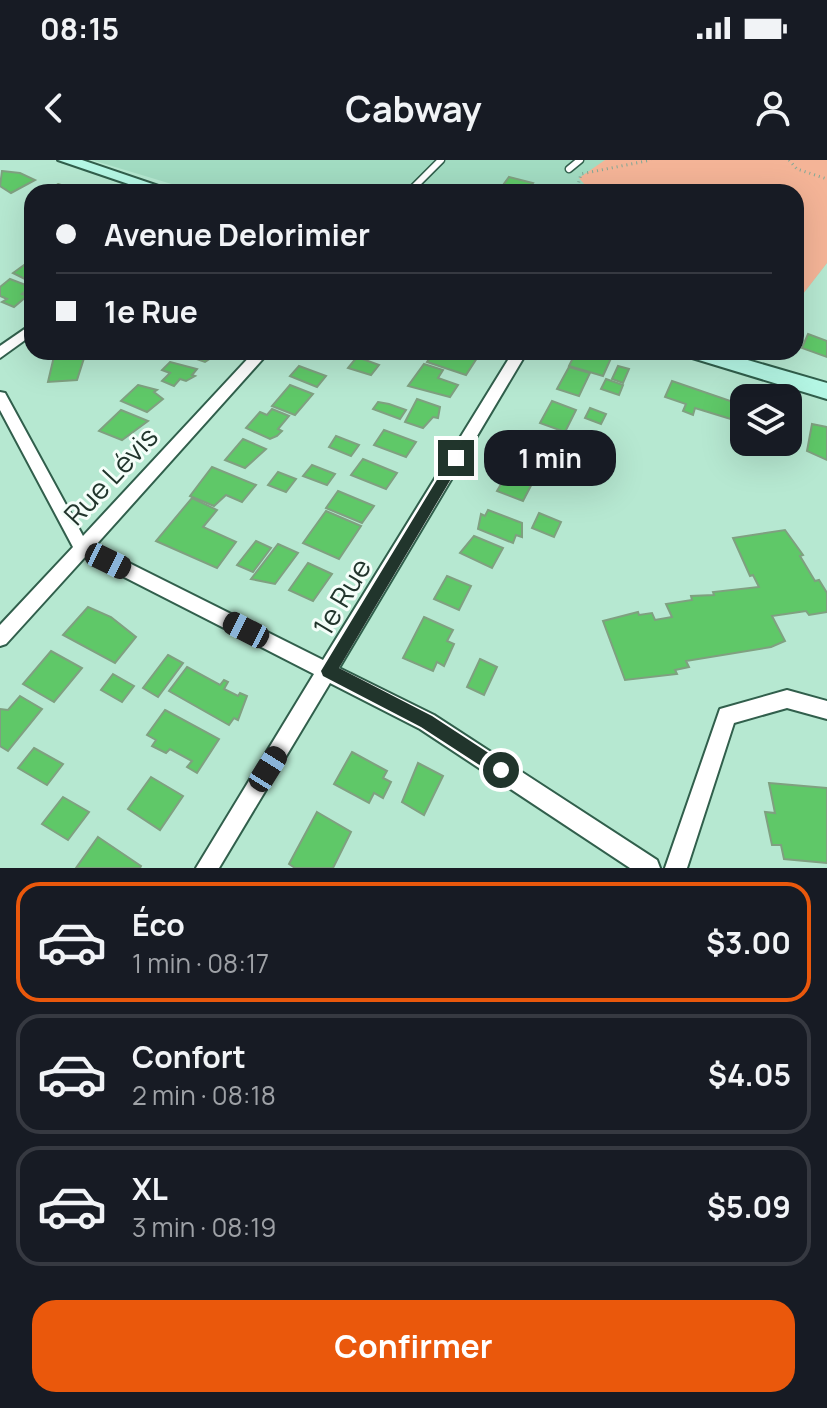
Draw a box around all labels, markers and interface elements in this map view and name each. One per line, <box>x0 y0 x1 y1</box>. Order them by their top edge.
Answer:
text: 08:15 <box>40 8 119 49</box>
text: Cabway <box>345 84 482 133</box>
icon: back <box>32 86 76 130</box>
icon: person <box>751 86 795 130</box>
text: Avenue Delorimier <box>104 214 370 255</box>
text: 1e Rue <box>104 291 198 332</box>
map controls <box>730 384 802 456</box>
button: layers <box>730 384 802 456</box>
street label: Rue Lévis <box>55 418 166 533</box>
callout: 1 min <box>484 430 616 486</box>
route end <box>438 440 474 476</box>
text: 1 min <box>518 440 582 476</box>
car <box>81 540 135 582</box>
street label: 1e Rue <box>303 551 379 642</box>
car <box>219 608 273 652</box>
car <box>245 742 291 796</box>
route start <box>483 752 519 788</box>
text: Éco <box>132 904 185 945</box>
icon: car <box>36 906 108 978</box>
text: $3.00 <box>706 922 791 963</box>
text: 1 min · 08:17 <box>132 945 269 981</box>
text: Confort <box>132 1036 246 1077</box>
icon: car <box>36 1038 108 1110</box>
text: $4.05 <box>708 1054 791 1095</box>
text: 2 min · 08:18 <box>132 1077 276 1113</box>
text: XL <box>132 1168 168 1209</box>
icon: car <box>36 1170 108 1242</box>
text: $5.09 <box>707 1186 791 1227</box>
text: 3 min · 08:19 <box>132 1209 276 1245</box>
button: Confirmer <box>32 1300 795 1392</box>

